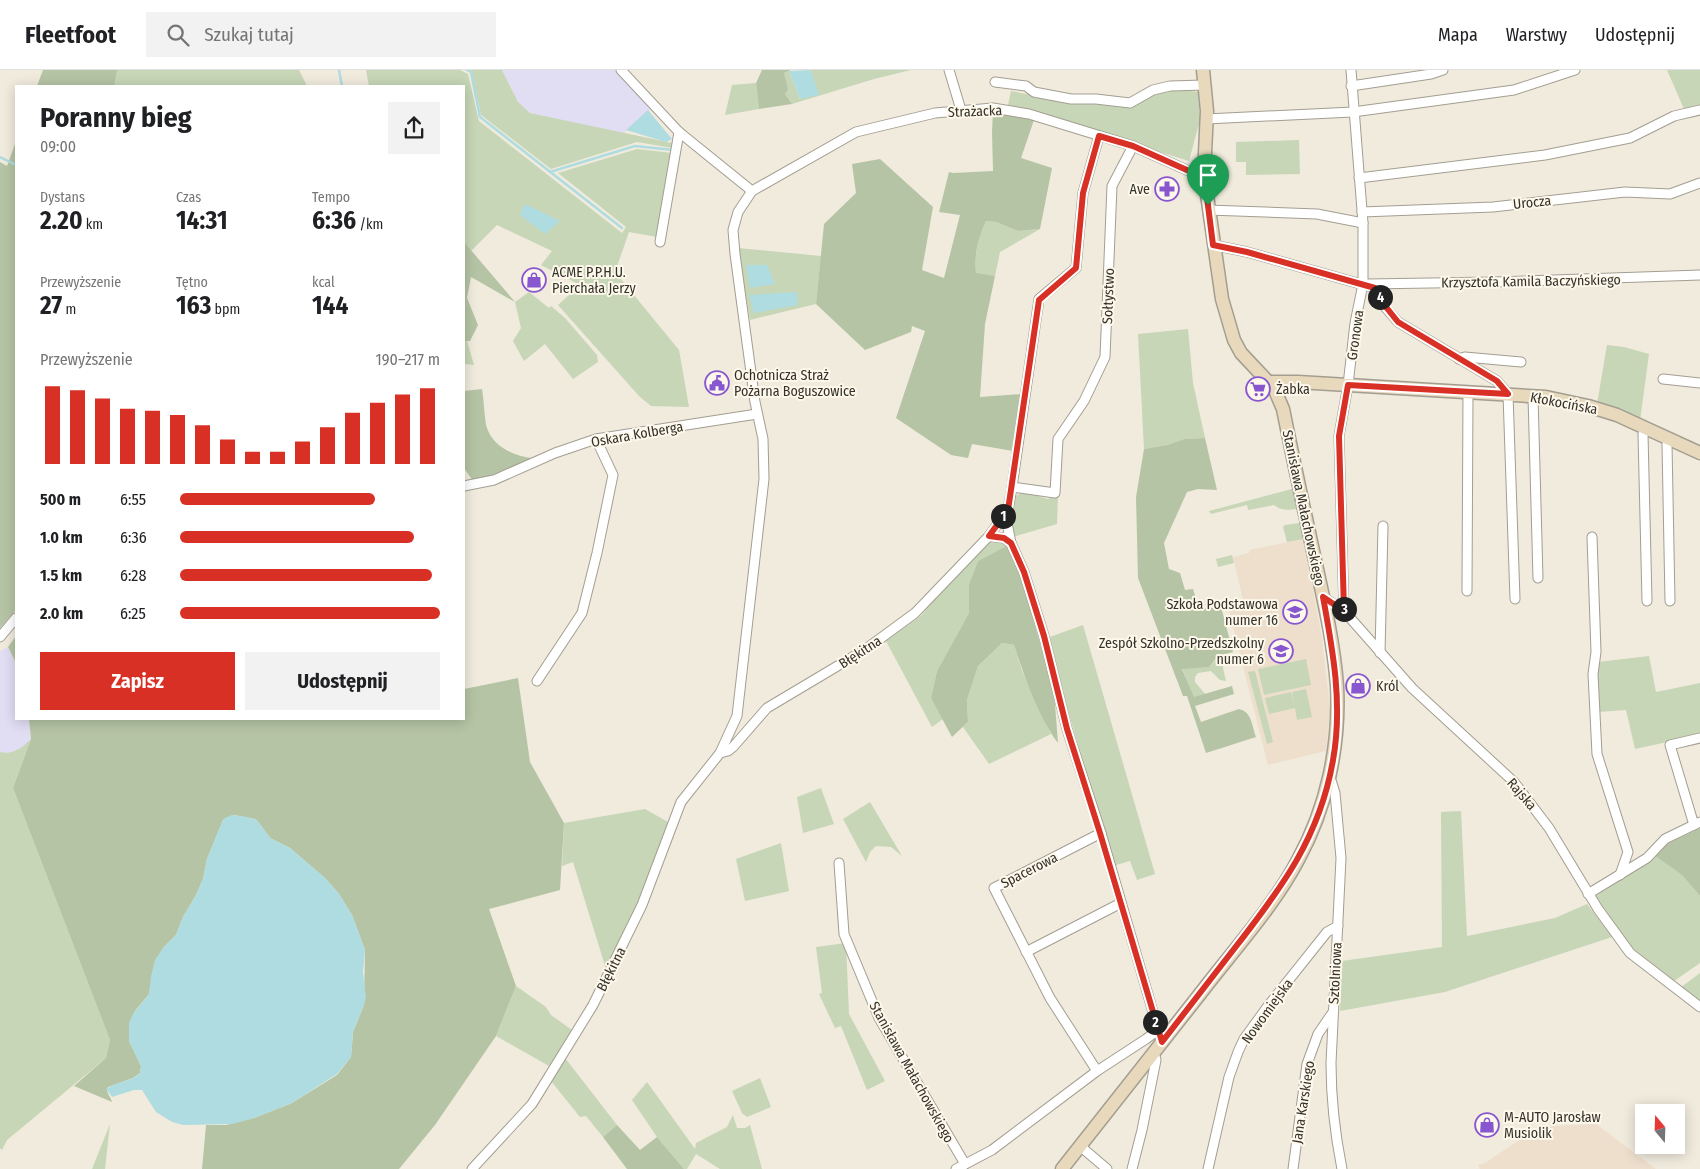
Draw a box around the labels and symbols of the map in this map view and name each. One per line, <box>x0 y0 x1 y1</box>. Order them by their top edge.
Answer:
street label: Strażacka <box>948 102 1003 121</box>
pin <box>1187 154 1229 205</box>
pharmacy icon: Ave <box>1154 176 1180 202</box>
place label: Ave <box>1130 181 1150 198</box>
street label: Urocza <box>1512 192 1552 213</box>
place label: ACME P.P.H.U. Pierchała Jerzy <box>552 264 636 297</box>
shop icon: ACME P.P.H.U. Pierchała Jerzy <box>521 267 547 293</box>
street label: Sołtystwo <box>1099 268 1118 324</box>
street label: Krzysztofa Kamila Baczyńskiego <box>1441 271 1621 292</box>
pin: 4 <box>1368 284 1392 310</box>
street label: Gronowa <box>1344 309 1367 361</box>
place label: Ochotnicza Straż Pożarna Boguszowice <box>734 367 856 400</box>
public building icon: Ochotnicza Straż Pożarna Boguszowice <box>704 370 730 396</box>
supermarket icon: Żabka <box>1245 376 1271 402</box>
place label: Żabka <box>1276 381 1310 398</box>
street label: Kłokocińska <box>1529 389 1599 418</box>
street label: Oskara Kolberga <box>590 418 685 451</box>
street label: Stanisława Małachowskiego <box>1279 429 1328 588</box>
pin: 1 <box>990 504 1016 528</box>
place label: Szkoła Podstawowa numer 16 <box>1166 596 1278 629</box>
pin: 3 <box>1332 596 1356 622</box>
school or university icon: Szkoła Podstawowa numer 16 <box>1282 599 1308 625</box>
street label: Błękitna <box>836 632 885 672</box>
place label: Zespół Szkolno-Przedszkolny numer 6 <box>1099 635 1265 668</box>
school or university icon: Zespół Szkolno-Przedszkolny numer 6 <box>1268 638 1294 664</box>
shop icon: Król <box>1345 673 1371 699</box>
place label: Król <box>1376 678 1399 695</box>
street label: Rajska <box>1503 775 1540 814</box>
street label: Spacerowa <box>998 849 1061 892</box>
street label: Sztolniowa <box>1325 942 1346 1004</box>
street label: Błękitna <box>593 944 630 994</box>
street label: Nowomiejska <box>1238 975 1297 1047</box>
street label: Stanisława Małachowskiego <box>866 999 958 1146</box>
pin: 2 <box>1142 1010 1168 1034</box>
street label: Jana Karskiego <box>1289 1059 1318 1145</box>
north arrow <box>1635 1104 1685 1154</box>
place label: M-AUTO Jarosław Musiolik <box>1504 1109 1601 1142</box>
shop icon: M-AUTO Jarosław Musiolik <box>1474 1112 1500 1138</box>

